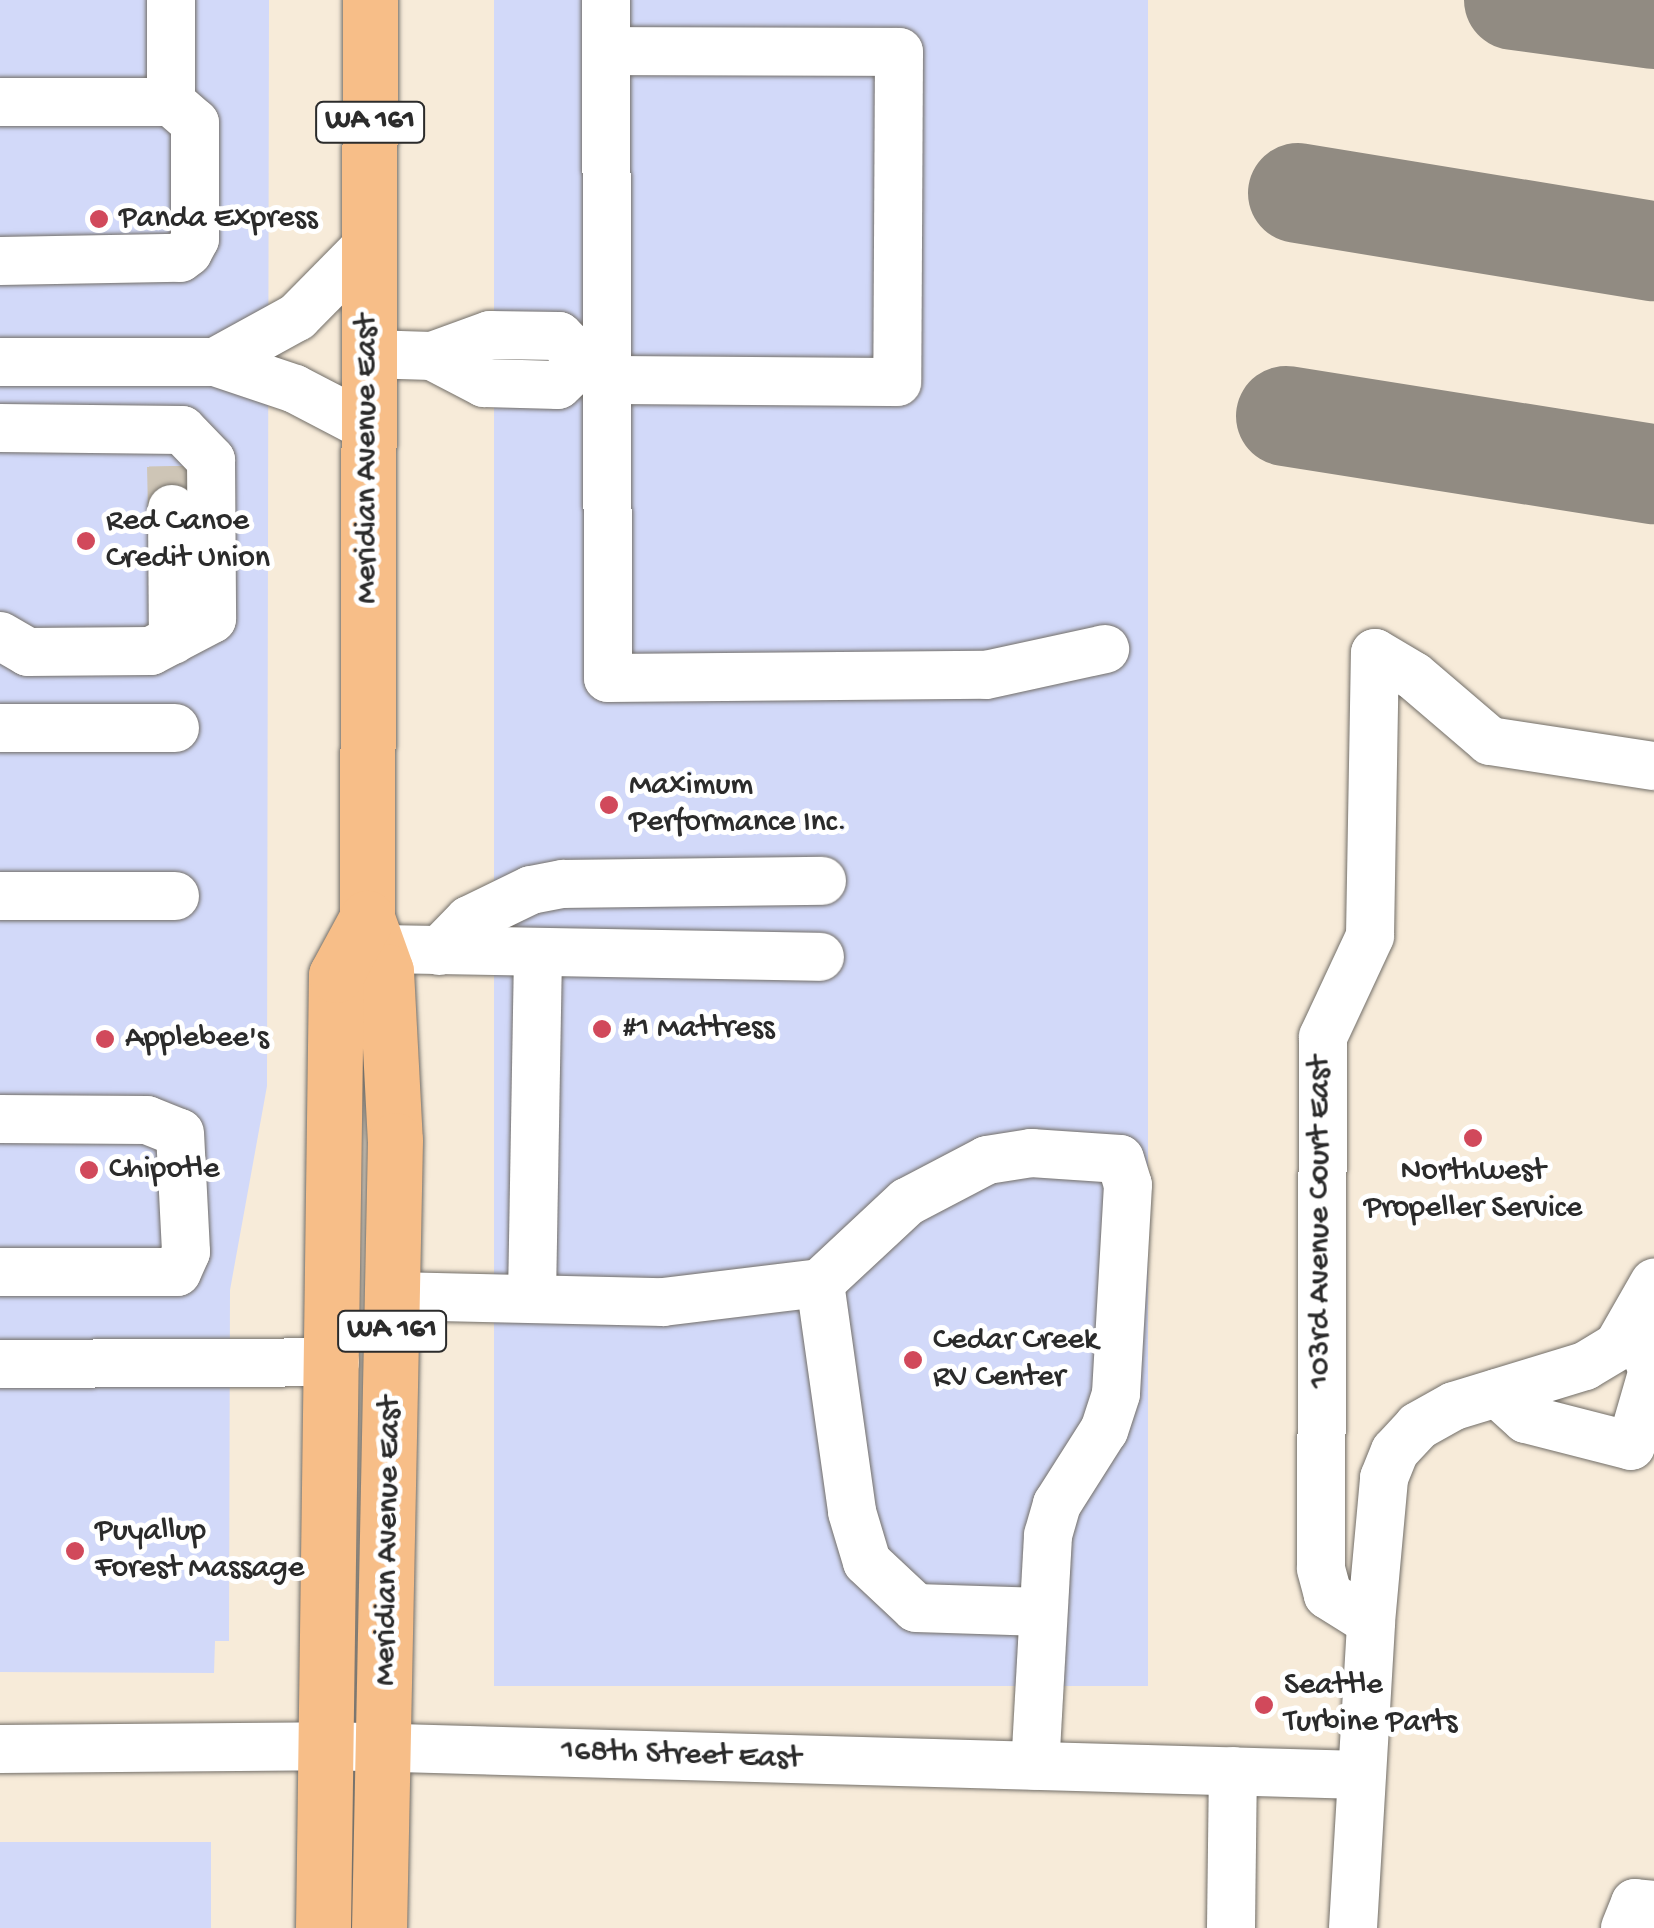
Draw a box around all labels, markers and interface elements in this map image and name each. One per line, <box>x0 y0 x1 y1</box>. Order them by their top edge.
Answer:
road number: WA 161 <box>315 97 425 147</box>
place label: Panda Express <box>119 200 318 238</box>
marker: Panda Express <box>88 208 110 230</box>
street label: Meridian Avenue East <box>349 314 387 604</box>
place label: Red Canoe Credit Union <box>106 504 270 579</box>
marker: Red Canoe Credit Union <box>75 530 97 552</box>
place label: Maximum Performance Inc. <box>629 768 847 843</box>
marker: Maximum Performance Inc. <box>598 794 620 816</box>
place label: #1 Mattress <box>622 1010 775 1048</box>
marker: #1 Mattress <box>591 1018 613 1040</box>
place label: Applebee's <box>125 1020 269 1058</box>
marker: Applebee's <box>94 1028 116 1050</box>
street label: 103rd Avenue Court East <box>1302 1056 1340 1388</box>
marker: Northwest Propeller Service <box>1462 1127 1484 1149</box>
place label: Chipotle <box>109 1151 219 1189</box>
place label: Northwest Propeller Service <box>1364 1154 1582 1229</box>
marker: Chipotle <box>78 1159 100 1181</box>
road number: WA 161 <box>337 1306 447 1356</box>
place label: Cedar Creek RV Center <box>933 1323 1098 1398</box>
marker: Cedar Creek RV Center <box>902 1349 924 1371</box>
street label: Meridian Avenue East <box>367 1396 411 1686</box>
place label: Puyallup Forest Massage <box>95 1514 304 1589</box>
marker: Puyallup Forest Massage <box>64 1540 86 1562</box>
place label: Seattle Turbine Parts <box>1284 1668 1457 1743</box>
marker: Seattle Turbine Parts <box>1253 1694 1275 1716</box>
street label: 168th Street East <box>560 1733 802 1779</box>

